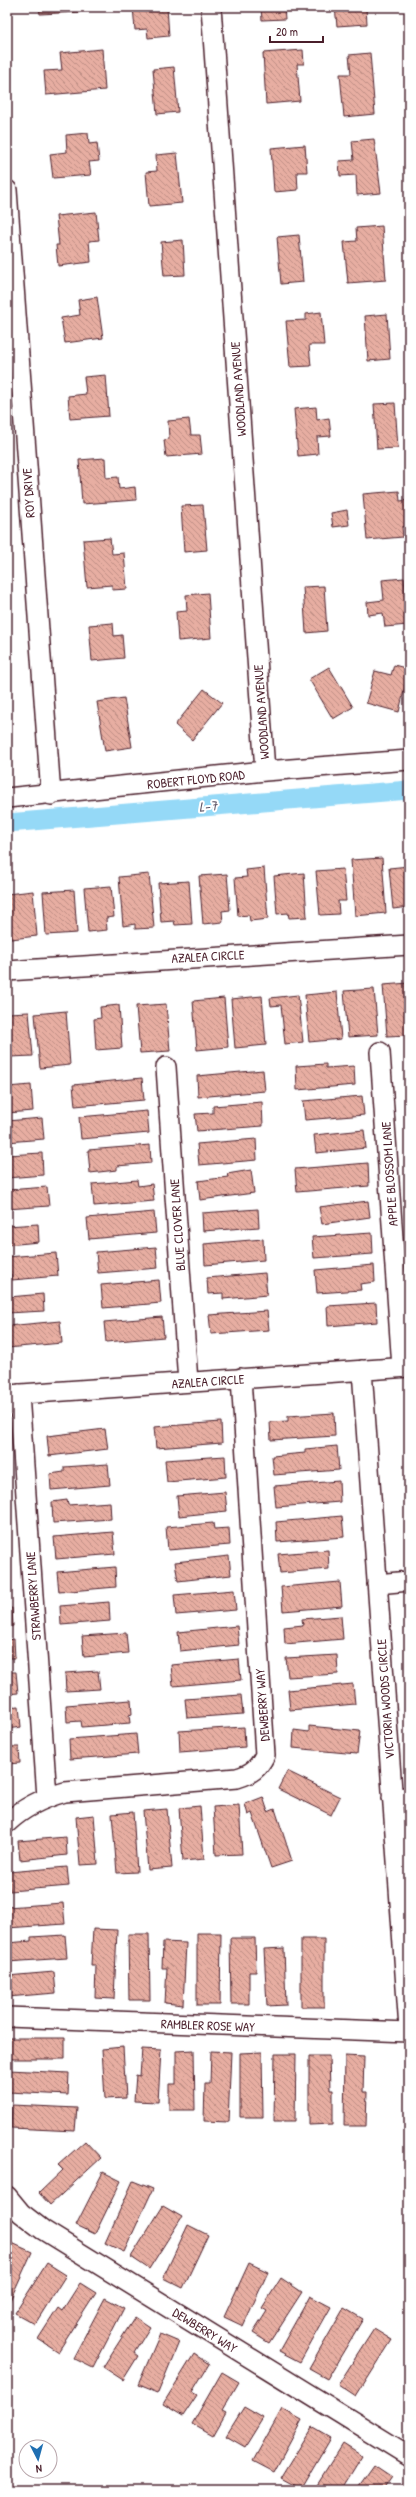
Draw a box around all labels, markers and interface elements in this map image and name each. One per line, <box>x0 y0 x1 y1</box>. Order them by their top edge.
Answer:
scale bar <box>270 18 323 44</box>
text: 20 m <box>276 23 298 40</box>
street label: WOODLAND AVENUE <box>226 341 250 437</box>
street label: ROY DRIVE <box>17 467 39 519</box>
street label: WOODLAND AVENUE <box>249 664 273 760</box>
street label: ROBERT FLOYD ROAD <box>146 765 246 793</box>
water label: L-7 <box>198 795 219 816</box>
street label: AZALEA CIRCLE <box>171 945 245 967</box>
street label: APPLE BLOSSOM LANE <box>376 1121 402 1227</box>
street label: BLUE CLOVER LANE <box>165 1178 189 1272</box>
street label: AZALEA CIRCLE <box>171 1369 245 1393</box>
street label: STRAWBERRY LANE <box>21 1551 45 1641</box>
street label: VICTORIA WOODS CIRCLE <box>372 1638 398 1760</box>
street label: DEWBERRY WAY <box>250 1668 274 1742</box>
street label: RAMBLER ROSE WAY <box>161 2014 256 2036</box>
street label: DEWBERRY WAY <box>169 2303 241 2357</box>
north arrow <box>18 2439 58 2479</box>
text: N <box>35 2462 43 2476</box>

